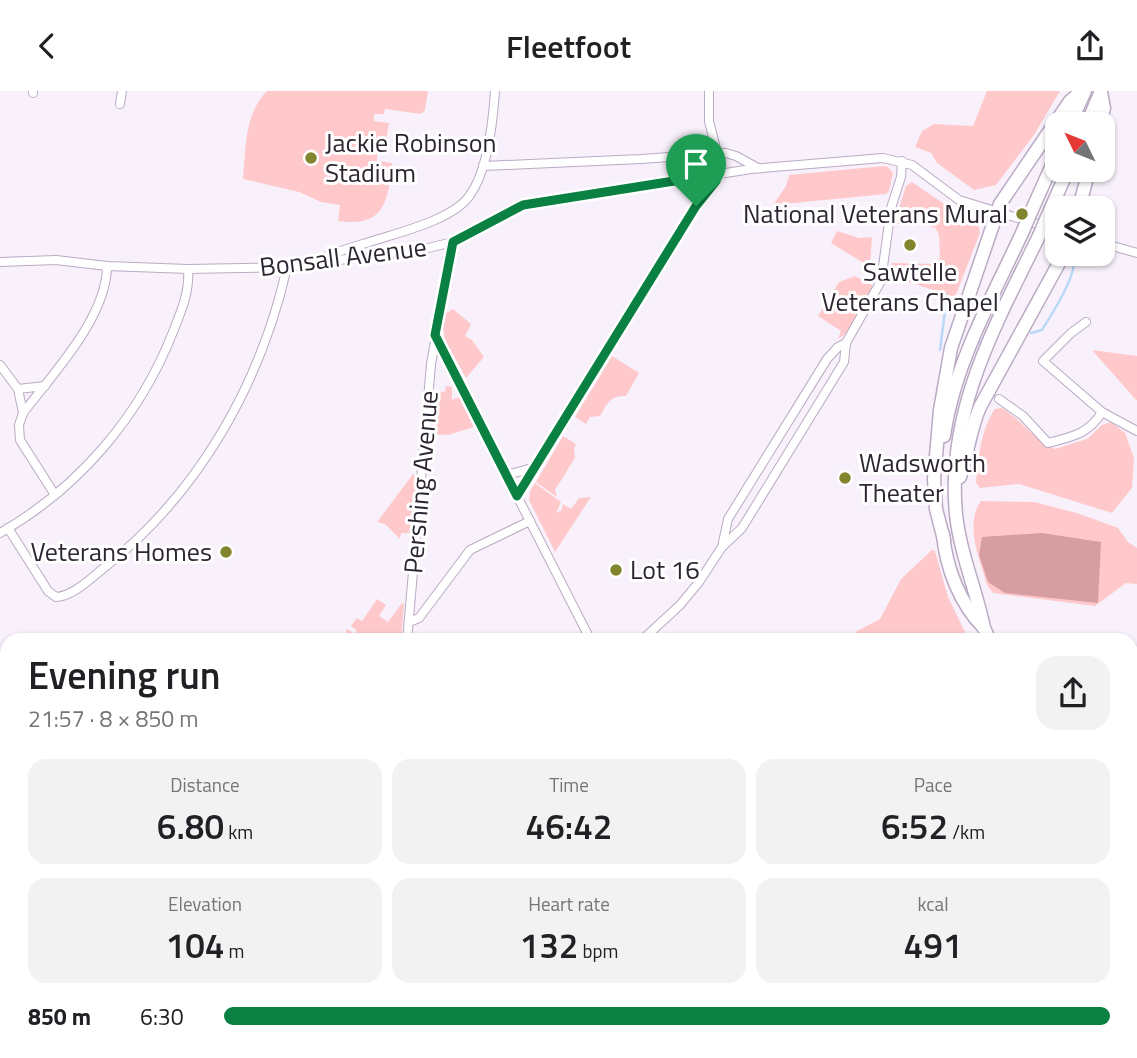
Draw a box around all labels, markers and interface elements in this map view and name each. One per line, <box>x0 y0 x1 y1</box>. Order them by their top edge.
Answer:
text: Fleetfoot <box>506 22 631 70</box>
icon: back <box>28 27 66 65</box>
icon: share <box>1071 27 1109 65</box>
north arrow <box>1045 112 1115 182</box>
map controls <box>1045 112 1115 266</box>
place label: Jackie Robinson Stadium <box>325 123 497 192</box>
pin <box>666 134 726 206</box>
icon: arrive <box>677 145 715 183</box>
marker: Jackie Robinson Stadium <box>303 150 319 166</box>
place label: National Veterans Mural <box>743 194 1008 233</box>
button: layers <box>1045 196 1115 266</box>
marker: National Veterans Mural <box>1014 206 1030 222</box>
street label: Bonsall Avenue <box>257 227 429 286</box>
marker: Sawtelle Veterans Chapel <box>902 237 918 253</box>
place label: Sawtelle Veterans Chapel <box>821 252 999 321</box>
street label: Pershing Avenue <box>393 389 448 575</box>
place label: Wadsworth Theater <box>859 443 986 512</box>
marker: Wadsworth Theater <box>837 470 853 486</box>
place label: Veterans Homes <box>30 532 212 571</box>
marker: Veterans Homes <box>218 544 234 560</box>
place label: Lot 16 <box>630 550 700 589</box>
marker: Lot 16 <box>608 562 624 578</box>
text: Evening run <box>28 646 221 704</box>
button: share <box>1036 656 1110 730</box>
text: 21:57 · 8 × 850 m <box>28 701 198 736</box>
text: Distance <box>170 770 240 799</box>
text: Time <box>549 770 589 799</box>
text: Pace <box>914 770 952 799</box>
text: 6.80 <box>157 799 224 853</box>
text: 46:42 <box>526 799 612 853</box>
text: 6:52 <box>881 799 948 853</box>
text: km <box>224 817 253 846</box>
text: /km <box>948 817 985 846</box>
text: Elevation <box>168 889 242 918</box>
text: Heart rate <box>528 889 610 918</box>
text: kcal <box>917 889 949 918</box>
text: 104 <box>166 918 224 972</box>
text: 132 <box>520 918 578 972</box>
text: 491 <box>904 918 962 972</box>
text: m <box>224 936 244 965</box>
text: bpm <box>578 936 618 965</box>
text: 850 m <box>28 999 91 1034</box>
text: 6:30 <box>140 999 184 1034</box>

